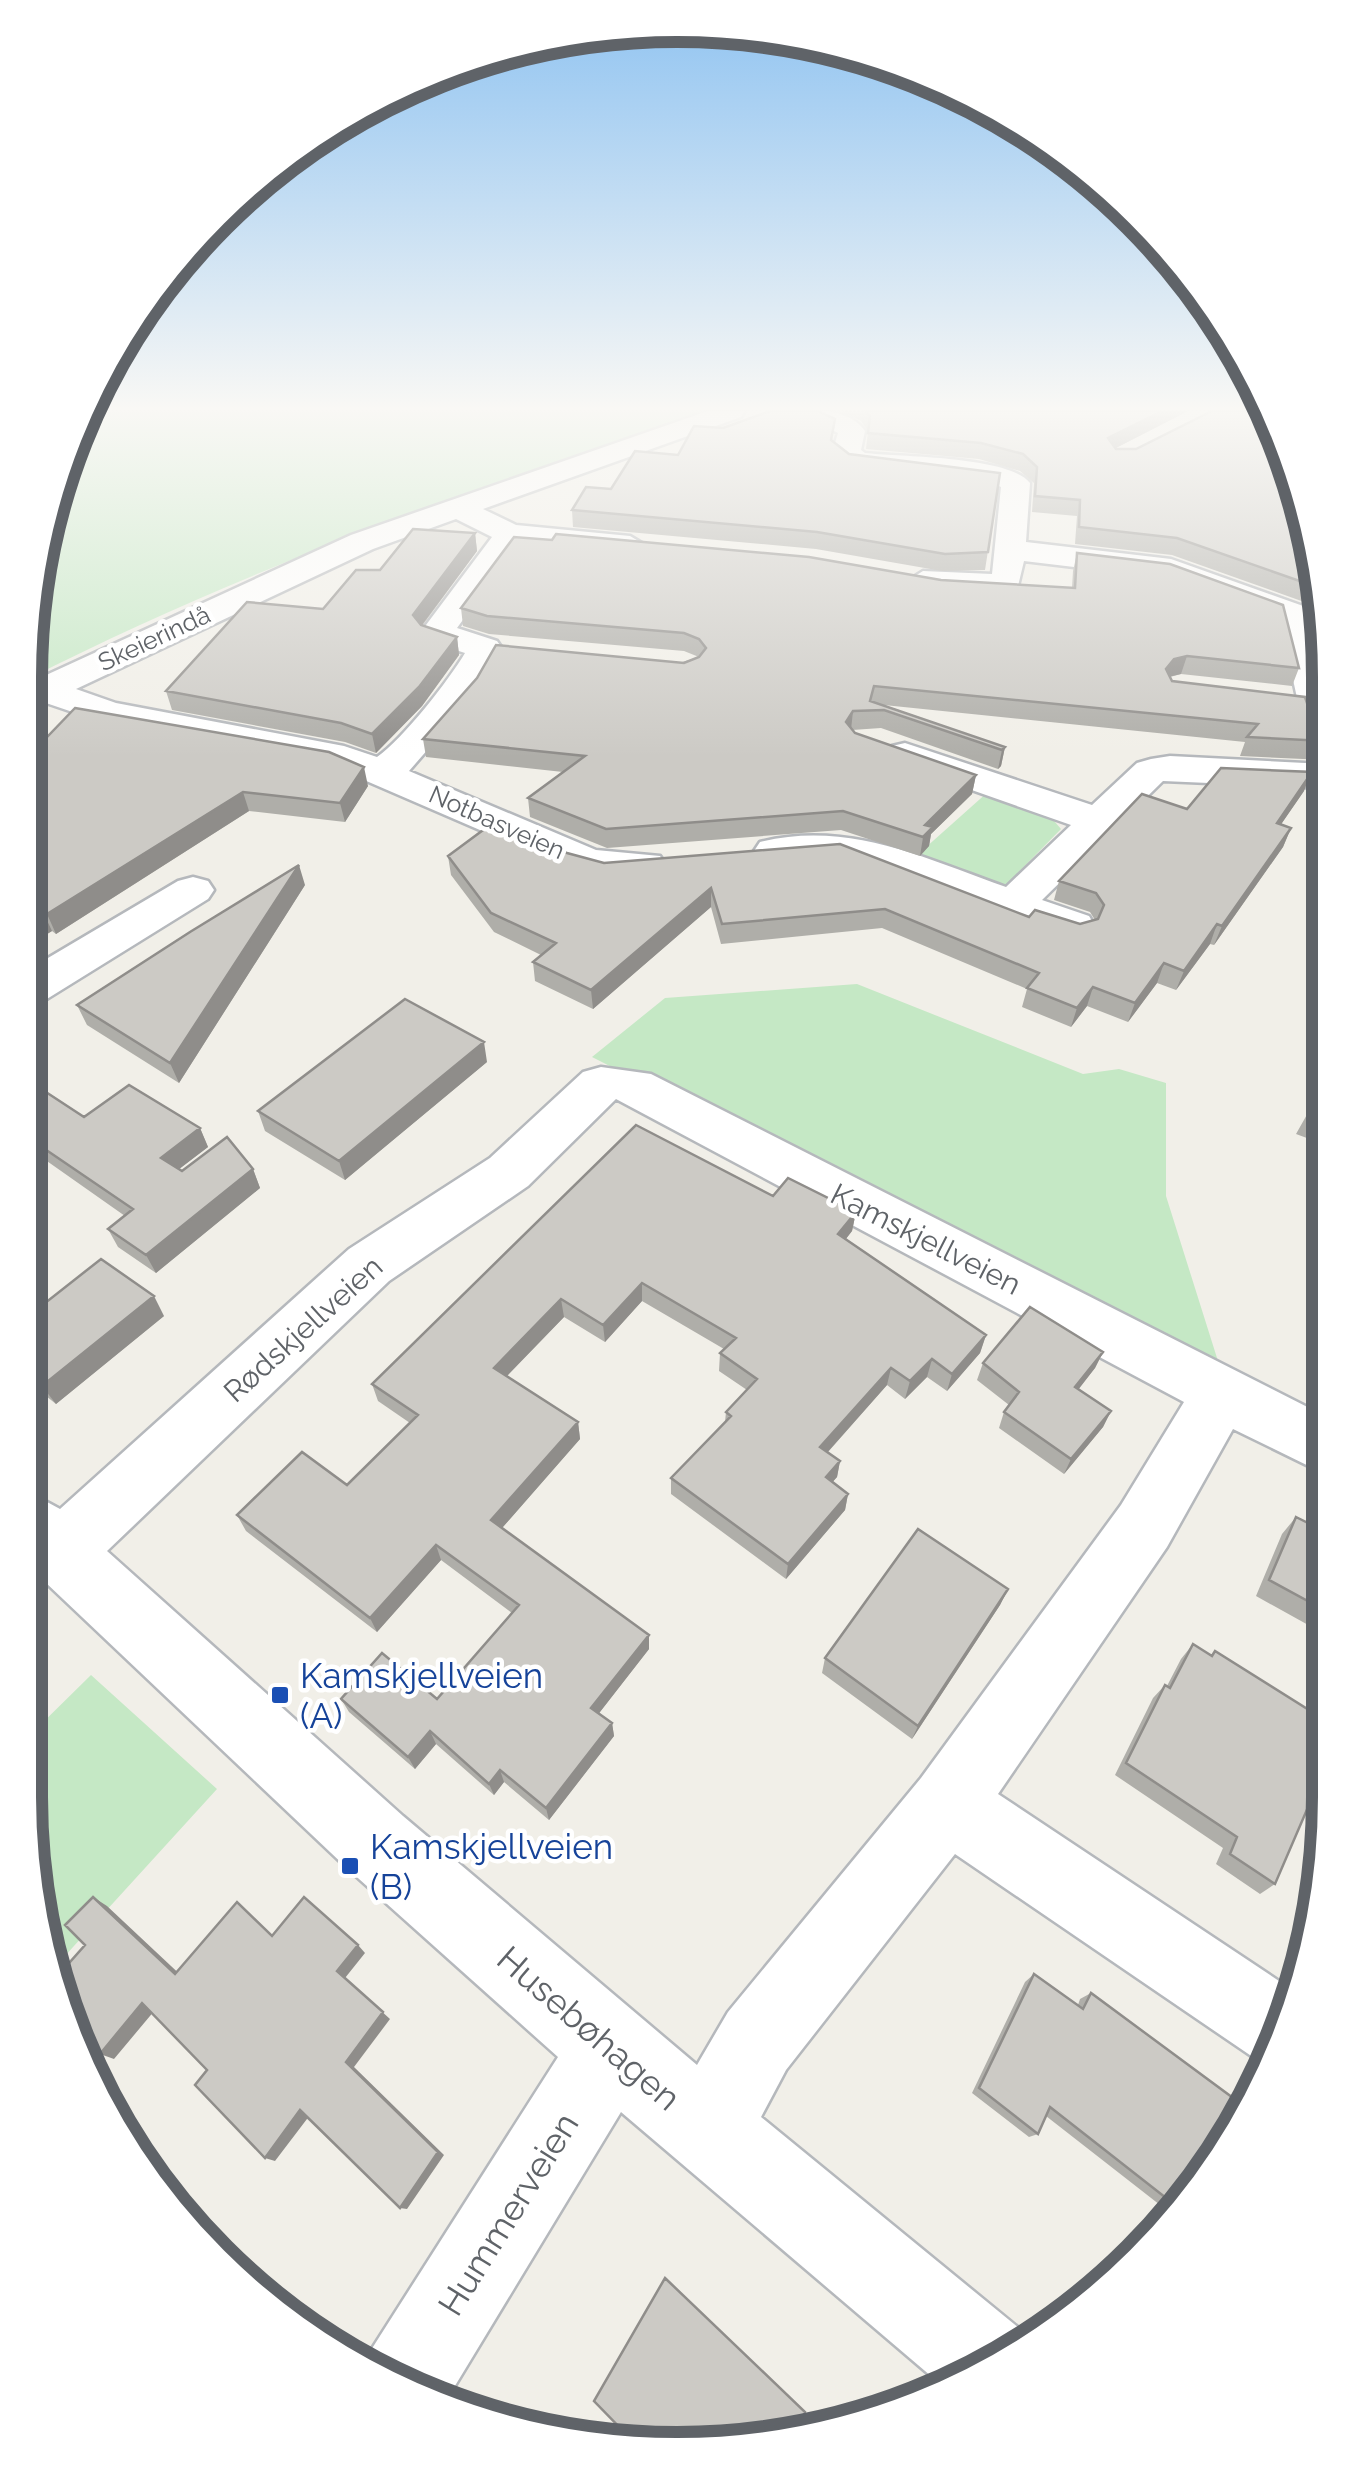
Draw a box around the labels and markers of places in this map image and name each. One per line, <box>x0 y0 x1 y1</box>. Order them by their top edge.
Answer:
place label: Kamskjellveien (A) <box>300 1655 543 1736</box>
marker: Kamskjellveien (A) <box>269 1684 291 1706</box>
place label: Kamskjellveien (B) <box>370 1826 613 1907</box>
marker: Kamskjellveien (B) <box>339 1855 361 1877</box>

